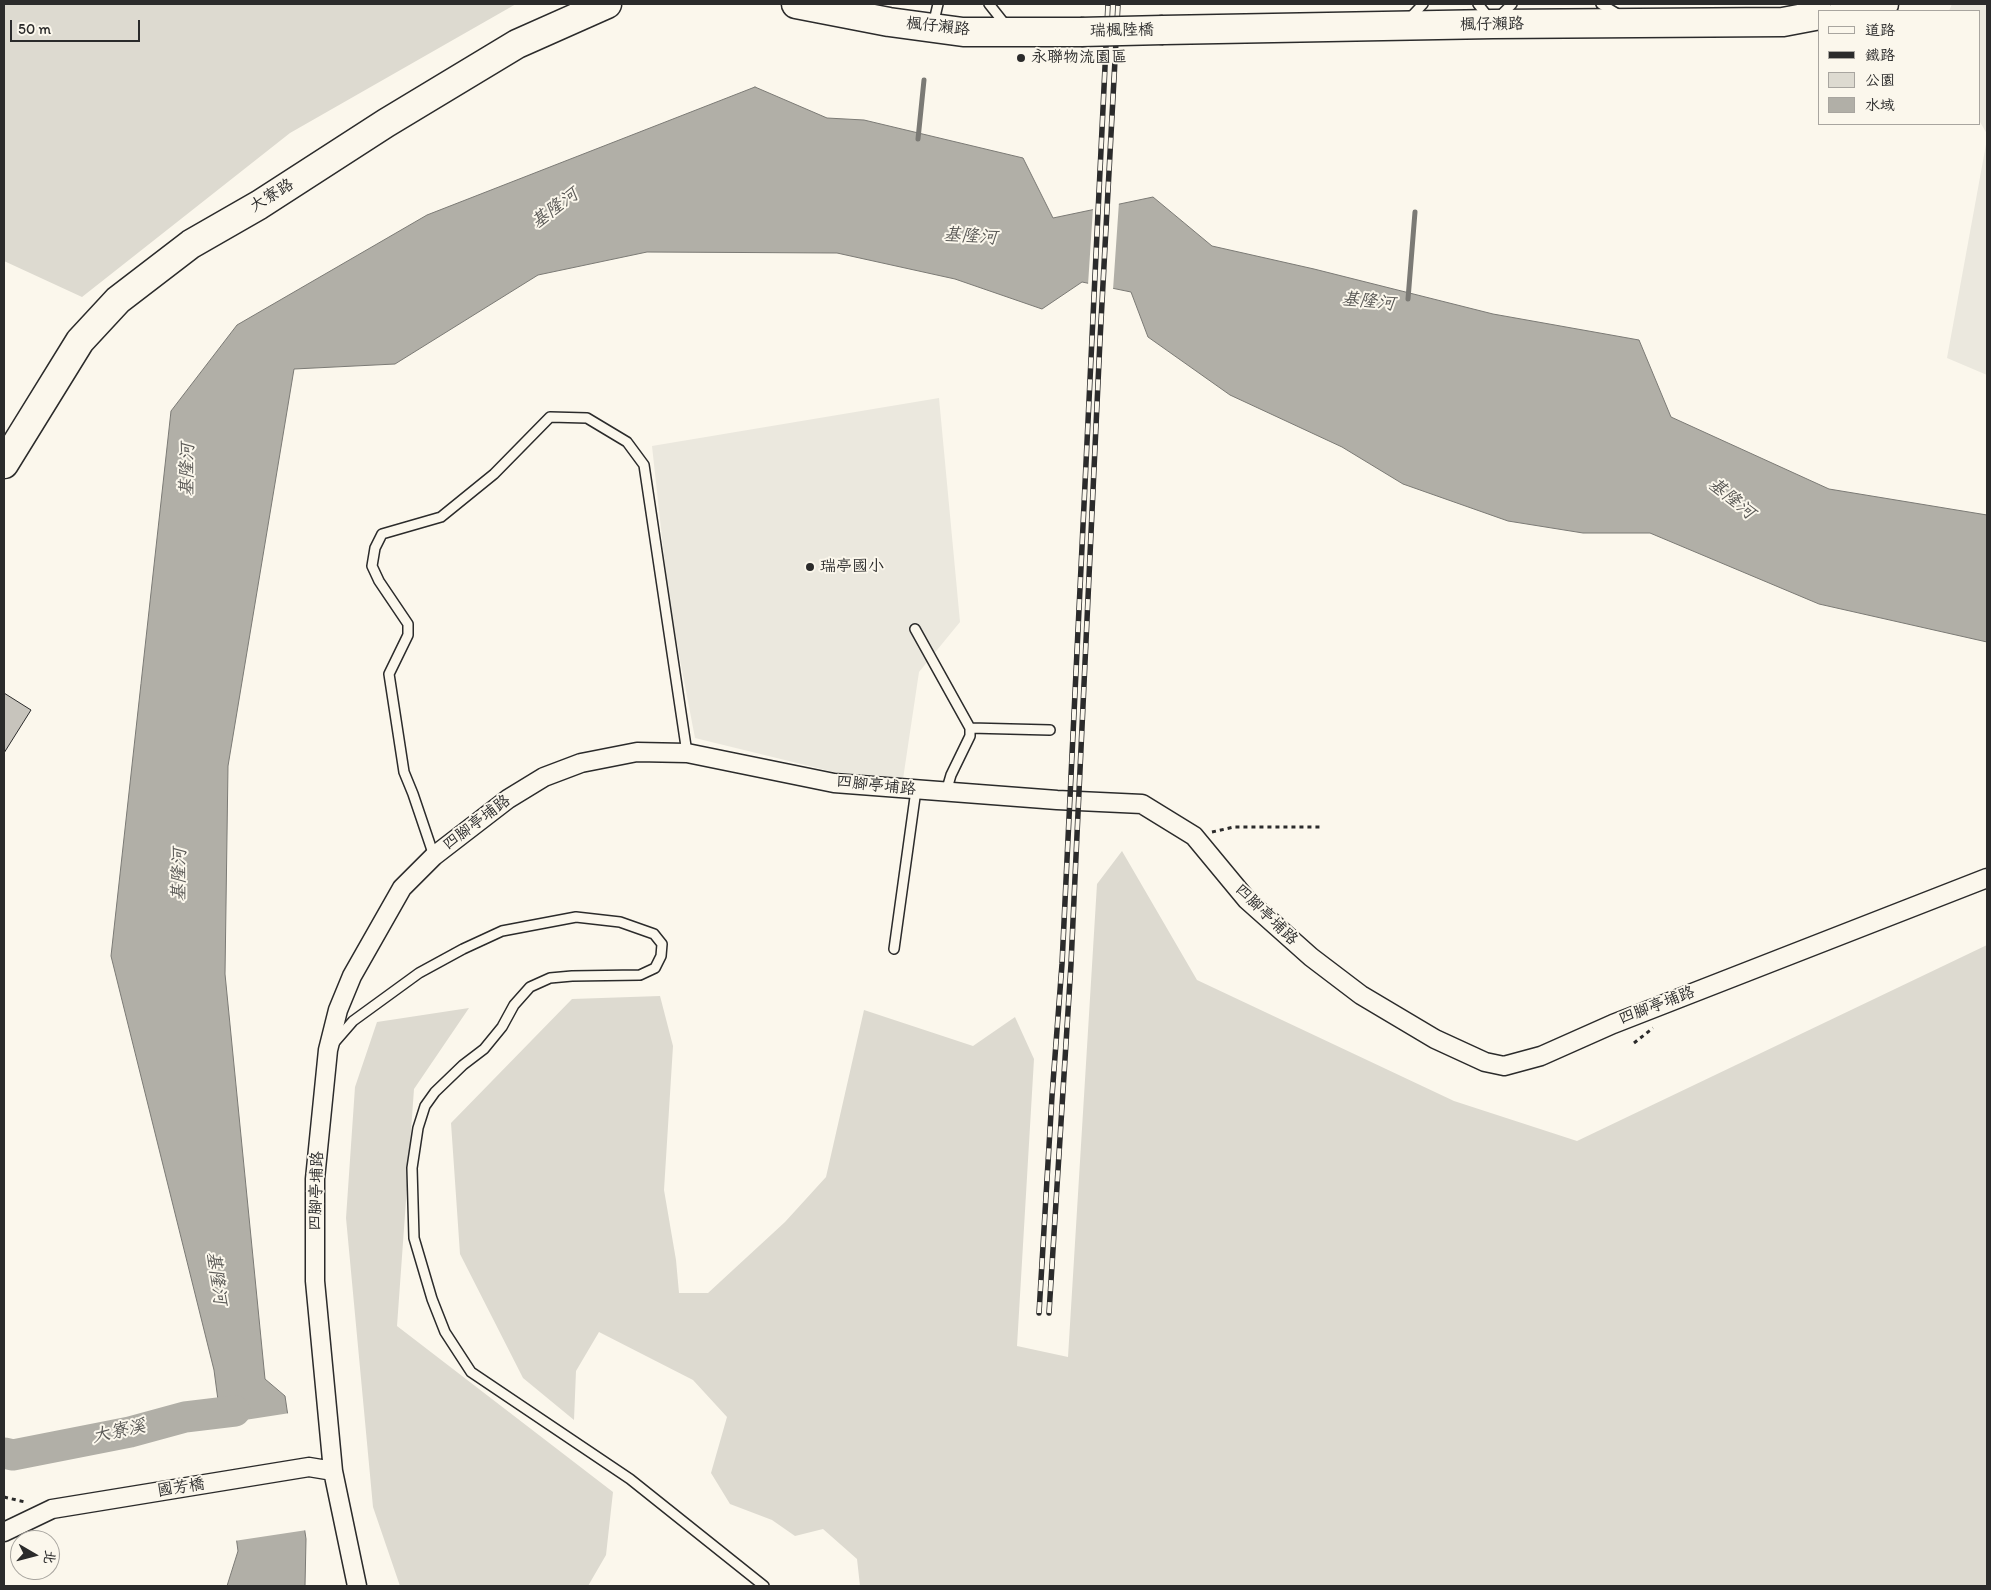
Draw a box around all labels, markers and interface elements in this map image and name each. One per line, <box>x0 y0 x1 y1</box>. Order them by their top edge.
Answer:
scale bar <box>12 10 142 42</box>
legend <box>1818 10 1981 125</box>
street label: 楓仔瀨路 <box>905 14 971 40</box>
street label: 楓仔瀨路 <box>1460 15 1524 35</box>
text: 50 m <box>18 20 51 38</box>
street label: 瑞楓陸橋 <box>1090 21 1154 41</box>
text: 道路 <box>1865 21 1895 39</box>
text: 鐵路 <box>1865 46 1895 64</box>
place label: 永聯物流園區 <box>1031 48 1127 68</box>
marker: 永聯物流園區 <box>1015 52 1027 64</box>
text: 公園 <box>1865 71 1895 89</box>
text: 水域 <box>1865 96 1895 114</box>
street label: 大寮路 <box>247 175 297 217</box>
water label: 基隆河 <box>527 184 583 234</box>
water label: 基隆河 <box>942 224 998 250</box>
water label: 基隆河 <box>1340 288 1396 316</box>
water label: 基隆河 <box>177 443 199 497</box>
water label: 基隆河 <box>1703 474 1759 524</box>
place label: 瑞亭國小 <box>820 557 884 577</box>
marker: 瑞亭國小 <box>804 561 816 573</box>
street label: 四腳亭埔路 <box>835 772 917 800</box>
street label: 四腳亭埔路 <box>439 791 515 855</box>
water label: 基隆河 <box>169 848 191 902</box>
street label: 四腳亭埔路 <box>1231 880 1301 950</box>
street label: 四腳亭埔路 <box>1616 983 1698 1029</box>
street label: 四腳亭埔路 <box>306 1151 328 1231</box>
water label: 基隆河 <box>202 1250 230 1306</box>
water label: 大寮溪 <box>90 1416 148 1448</box>
street label: 國芳橋 <box>156 1475 206 1501</box>
north arrow <box>10 1530 60 1580</box>
text: 北 <box>40 1549 59 1565</box>

